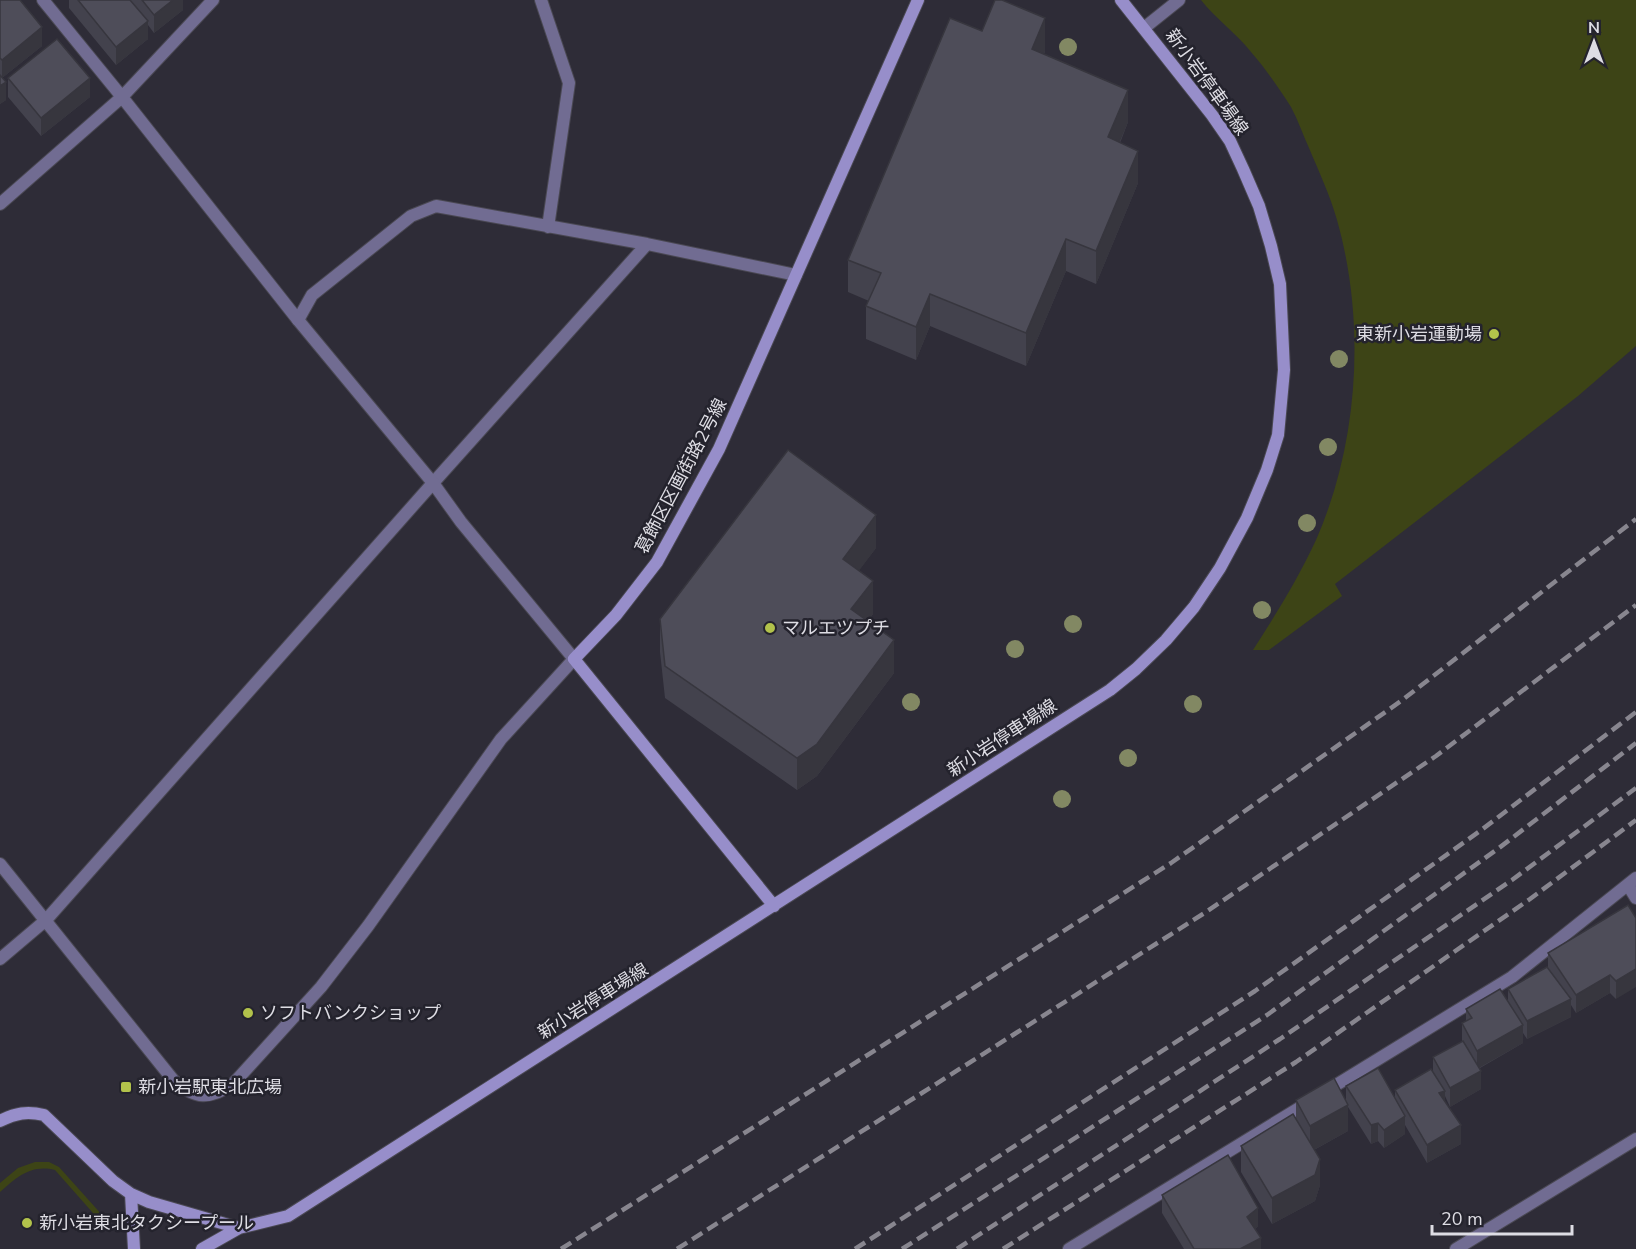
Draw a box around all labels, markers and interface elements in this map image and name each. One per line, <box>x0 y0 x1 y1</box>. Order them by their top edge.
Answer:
north arrow <box>1564 12 1624 72</box>
text: N <box>1588 17 1600 39</box>
street label: 新小岩停車場線 <box>1160 24 1254 140</box>
place label: 東新小岩運動場 <box>1356 322 1482 346</box>
marker: 東新小岩運動場 <box>1487 327 1501 341</box>
street label: 葛飾区区画街路2号線 <box>630 394 732 558</box>
place label: マルエツプチ <box>782 616 890 640</box>
marker: マルエツプチ <box>763 621 777 635</box>
street label: 新小岩停車場線 <box>943 694 1061 782</box>
street label: 新小岩停車場線 <box>533 957 653 1045</box>
place label: ソフトバンクショップ <box>260 1001 441 1025</box>
marker: ソフトバンクショップ <box>241 1006 255 1020</box>
place label: 新小岩駅東北広場 <box>138 1075 282 1099</box>
marker: 新小岩駅東北広場 <box>119 1080 133 1094</box>
scale bar <box>1432 1198 1572 1236</box>
text: 20 m <box>1441 1207 1483 1231</box>
place label: 新小岩東北タクシープール <box>39 1211 254 1235</box>
marker: 新小岩東北タクシープール <box>20 1216 34 1230</box>

